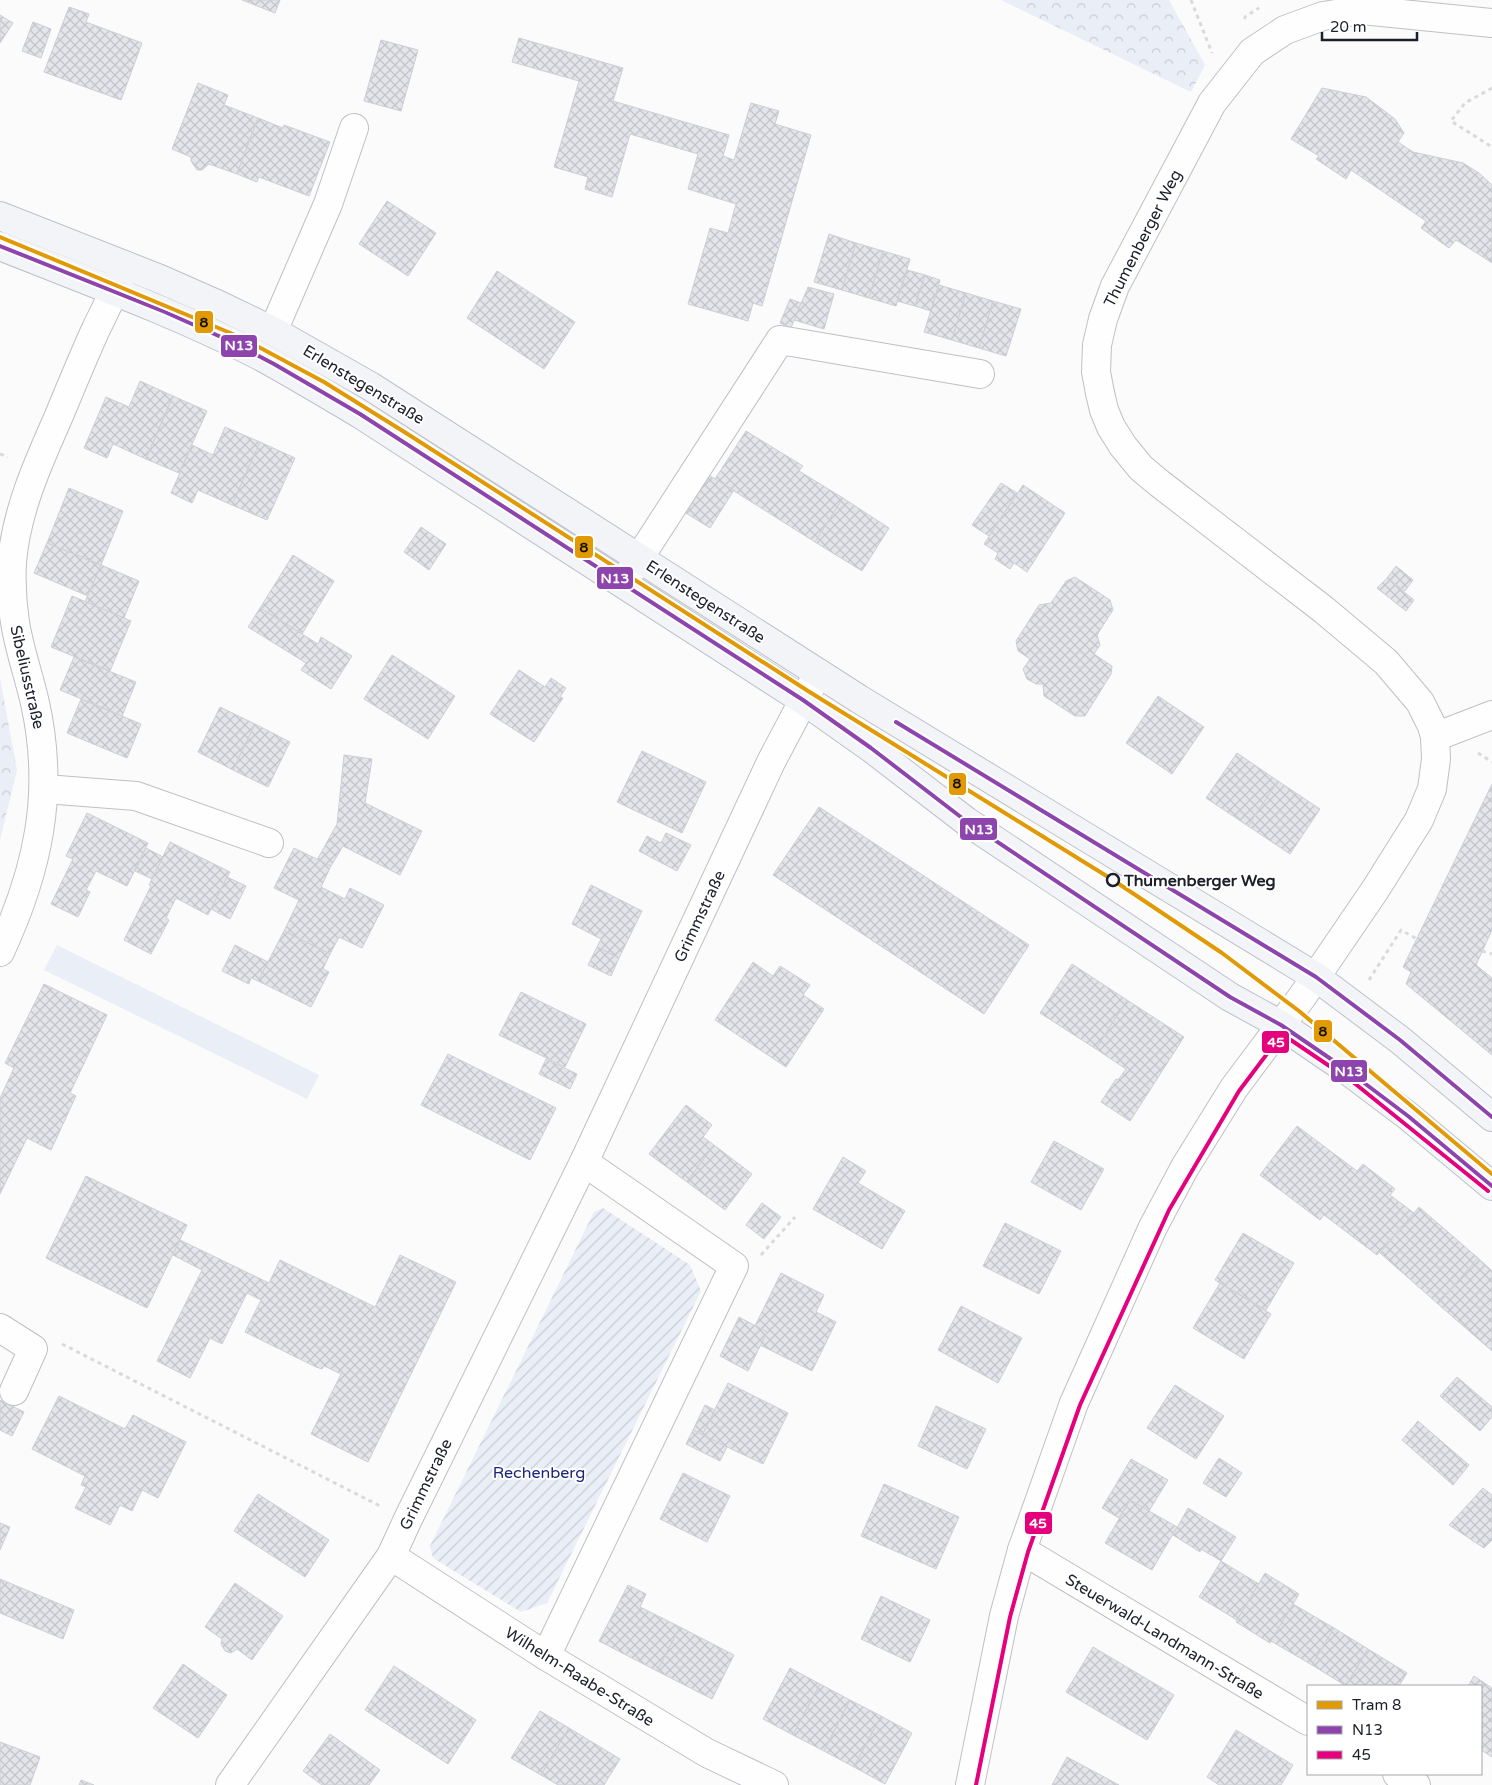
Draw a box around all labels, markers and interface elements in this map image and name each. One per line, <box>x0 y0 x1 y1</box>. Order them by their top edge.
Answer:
scale bar <box>1322 10 1417 42</box>
text: 20 m <box>1330 18 1367 36</box>
street label: Thumenberger Weg <box>1100 166 1186 311</box>
line badge: 8 <box>194 310 214 334</box>
text: 8 <box>200 314 209 331</box>
line badge: N13 <box>220 334 258 358</box>
text: N13 <box>225 337 254 354</box>
street label: Erlenstegenstraße <box>299 341 428 429</box>
line badge: 8 <box>574 535 594 559</box>
text: 8 <box>580 539 589 556</box>
street label: Erlenstegenstraße <box>642 556 769 648</box>
line badge: N13 <box>596 566 634 590</box>
text: N13 <box>601 570 630 587</box>
street label: Sibeliusstraße <box>5 623 49 731</box>
line badge: 8 <box>948 772 967 796</box>
text: 8 <box>953 775 962 792</box>
line badge: N13 <box>959 817 998 841</box>
text: N13 <box>965 821 994 838</box>
street label: Grimmstraße <box>670 867 730 966</box>
place label: Thumenberger Weg <box>1123 871 1276 891</box>
marker: Thumenberger Weg <box>1106 873 1120 887</box>
line badge: 8 <box>1313 1019 1333 1043</box>
text: 8 <box>1319 1023 1328 1040</box>
line badge: 45 <box>1261 1030 1290 1054</box>
text: 45 <box>1267 1034 1285 1051</box>
line badge: N13 <box>1330 1059 1368 1083</box>
text: N13 <box>1335 1063 1364 1080</box>
street label: Grimmstraße <box>395 1435 457 1533</box>
park label: Rechenberg <box>493 1463 585 1483</box>
line badge: 45 <box>1024 1511 1053 1535</box>
text: 45 <box>1029 1515 1047 1532</box>
street label: Steuerwald-Landmann-Straße <box>1062 1570 1267 1704</box>
street label: Wilhelm-Raabe-Straße <box>501 1623 658 1731</box>
legend <box>1307 1685 1482 1775</box>
text: Tram 8 <box>1352 1696 1402 1714</box>
text: N13 <box>1352 1721 1383 1739</box>
text: 45 <box>1352 1746 1371 1764</box>

